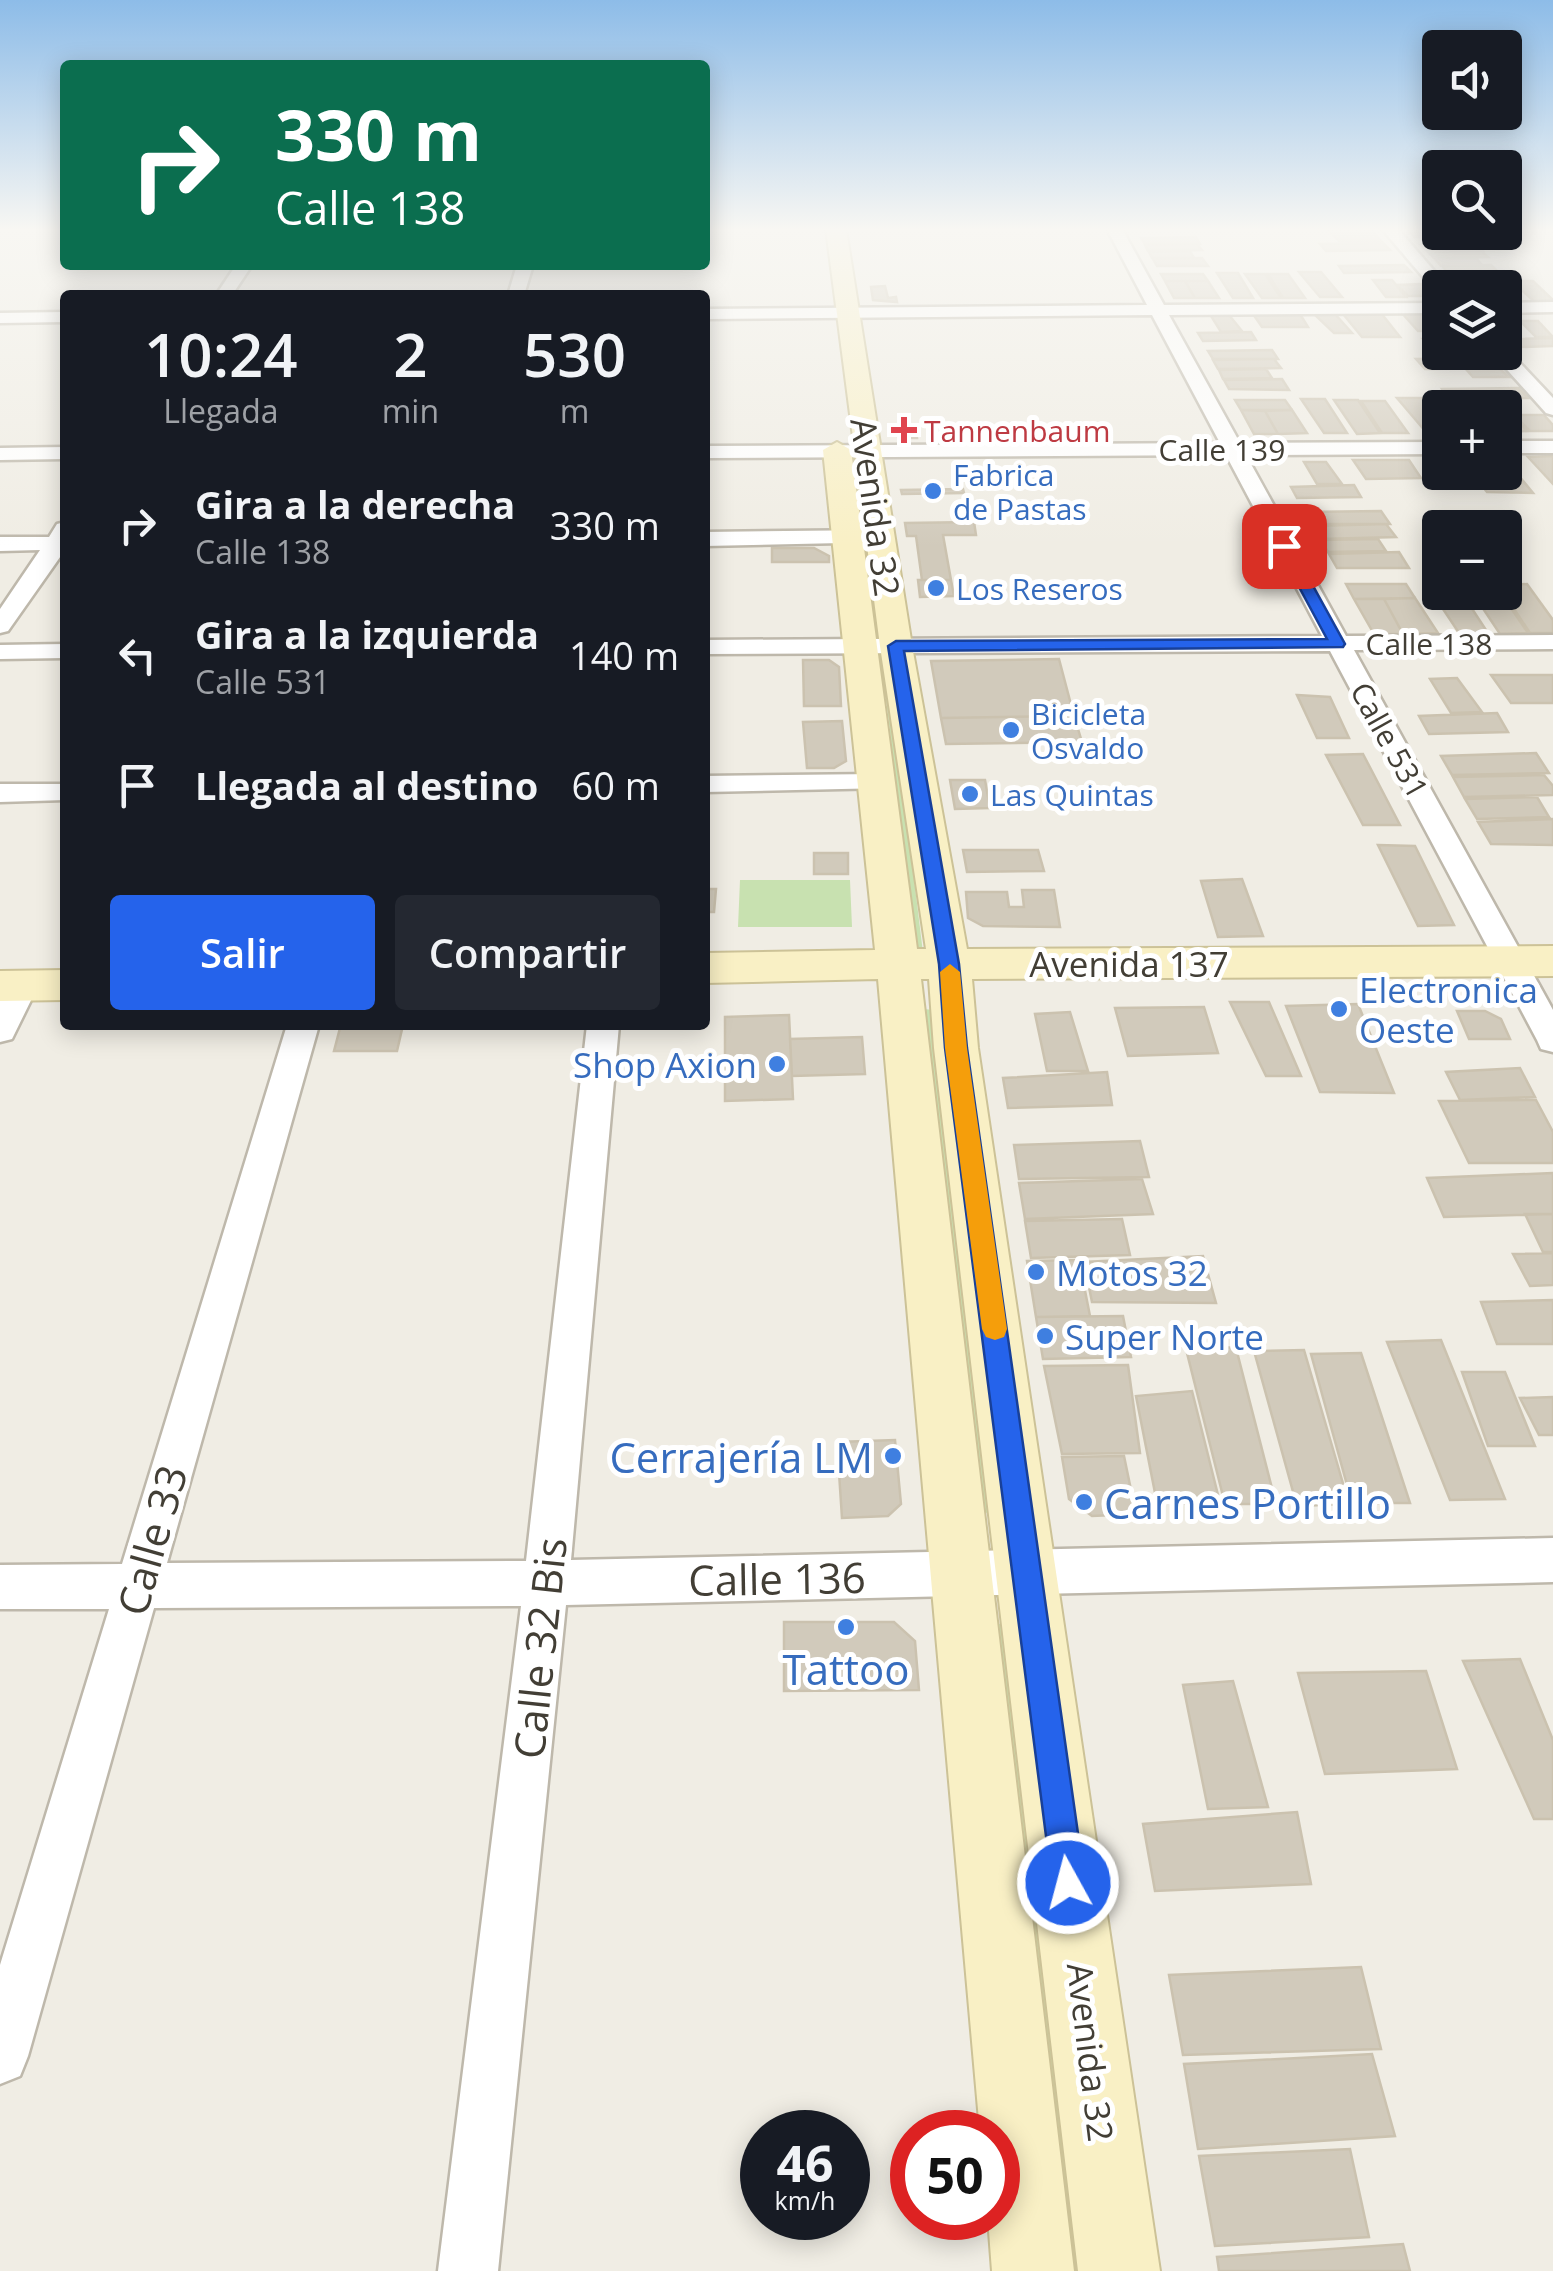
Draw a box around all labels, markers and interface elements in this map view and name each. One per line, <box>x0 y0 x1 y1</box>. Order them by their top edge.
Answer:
map controls <box>1422 30 1522 610</box>
button: sound <box>1422 30 1522 130</box>
text: 330 m <box>275 86 482 182</box>
icon: right <box>110 100 240 230</box>
button: search <box>1422 150 1522 250</box>
text: Calle 138 <box>275 177 465 238</box>
button: layers <box>1422 270 1522 370</box>
text: 10:24 <box>144 313 298 395</box>
text: 2 <box>393 313 428 395</box>
text: 530 <box>523 313 626 395</box>
text: Llegada <box>163 389 278 432</box>
text: min <box>382 389 439 432</box>
text: m <box>560 389 589 432</box>
button: + <box>1422 390 1522 490</box>
place label: Tannenbaum <box>924 410 1110 451</box>
street label: Avenida 32 <box>840 415 912 599</box>
marker: Tannenbaum <box>893 419 915 441</box>
street label: Calle 139 <box>1159 429 1285 470</box>
place label: Fabrica de Pastas <box>953 454 1087 529</box>
text: Gira a la derecha <box>195 478 515 530</box>
marker: Fabrica de Pastas <box>922 480 944 502</box>
icon: right <box>110 498 165 553</box>
text: 330 m <box>550 499 660 551</box>
pin <box>1242 504 1327 589</box>
button: − <box>1422 510 1522 610</box>
icon: arrive <box>1257 519 1312 574</box>
text: Calle 138 <box>195 530 330 573</box>
place label: Los Reseros <box>956 568 1123 609</box>
marker: Los Reseros <box>925 577 947 599</box>
text: Gira a la izquierda <box>195 608 539 660</box>
street label: Calle 138 <box>1366 623 1492 664</box>
icon: left <box>110 628 165 683</box>
text: 140 m <box>569 629 679 681</box>
text: Calle 531 <box>195 660 330 703</box>
street label: Calle 531 <box>1341 675 1439 805</box>
place label: Bicicleta Osvaldo <box>1031 693 1146 768</box>
marker: Bicicleta Osvaldo <box>1000 719 1022 741</box>
icon: arrive <box>110 758 165 813</box>
text: Llegada al destino <box>195 759 538 811</box>
text: 60 m <box>571 759 660 811</box>
place label: Las Quintas <box>990 774 1154 815</box>
marker: Las Quintas <box>959 783 981 805</box>
button: Salir <box>110 895 375 1010</box>
button: Compartir <box>395 895 660 1010</box>
street label: Avenida 137 <box>1029 940 1229 987</box>
place label: Electronica Oeste <box>1359 966 1538 1053</box>
marker: Electronica Oeste <box>1328 998 1350 1020</box>
place label: Shop Axion <box>573 1041 757 1088</box>
marker: Shop Axion <box>766 1053 788 1075</box>
place label: Motos 32 <box>1056 1249 1208 1296</box>
marker: Motos 32 <box>1025 1261 1047 1283</box>
place label: Super Norte <box>1065 1313 1264 1360</box>
marker: Super Norte <box>1034 1325 1056 1347</box>
place label: Cerrajería LM <box>609 1428 873 1485</box>
marker: Cerrajería LM <box>882 1445 904 1467</box>
street label: Calle 33 <box>102 1458 200 1622</box>
place label: Carnes Portillo <box>1104 1474 1391 1531</box>
marker: Carnes Portillo <box>1073 1491 1095 1513</box>
street label: Calle 32 Bis <box>499 1535 579 1761</box>
street label: Calle 136 <box>688 1548 866 1608</box>
marker: Tattoo <box>835 1616 857 1638</box>
place label: Tattoo <box>783 1640 909 1697</box>
position arrow <box>1016 1831 1120 1935</box>
street label: Avenida 32 <box>1057 1960 1125 2144</box>
speed limit sign: 50 <box>890 2110 1020 2240</box>
text: 46 <box>776 2129 834 2197</box>
text: km/h <box>775 2183 835 2217</box>

